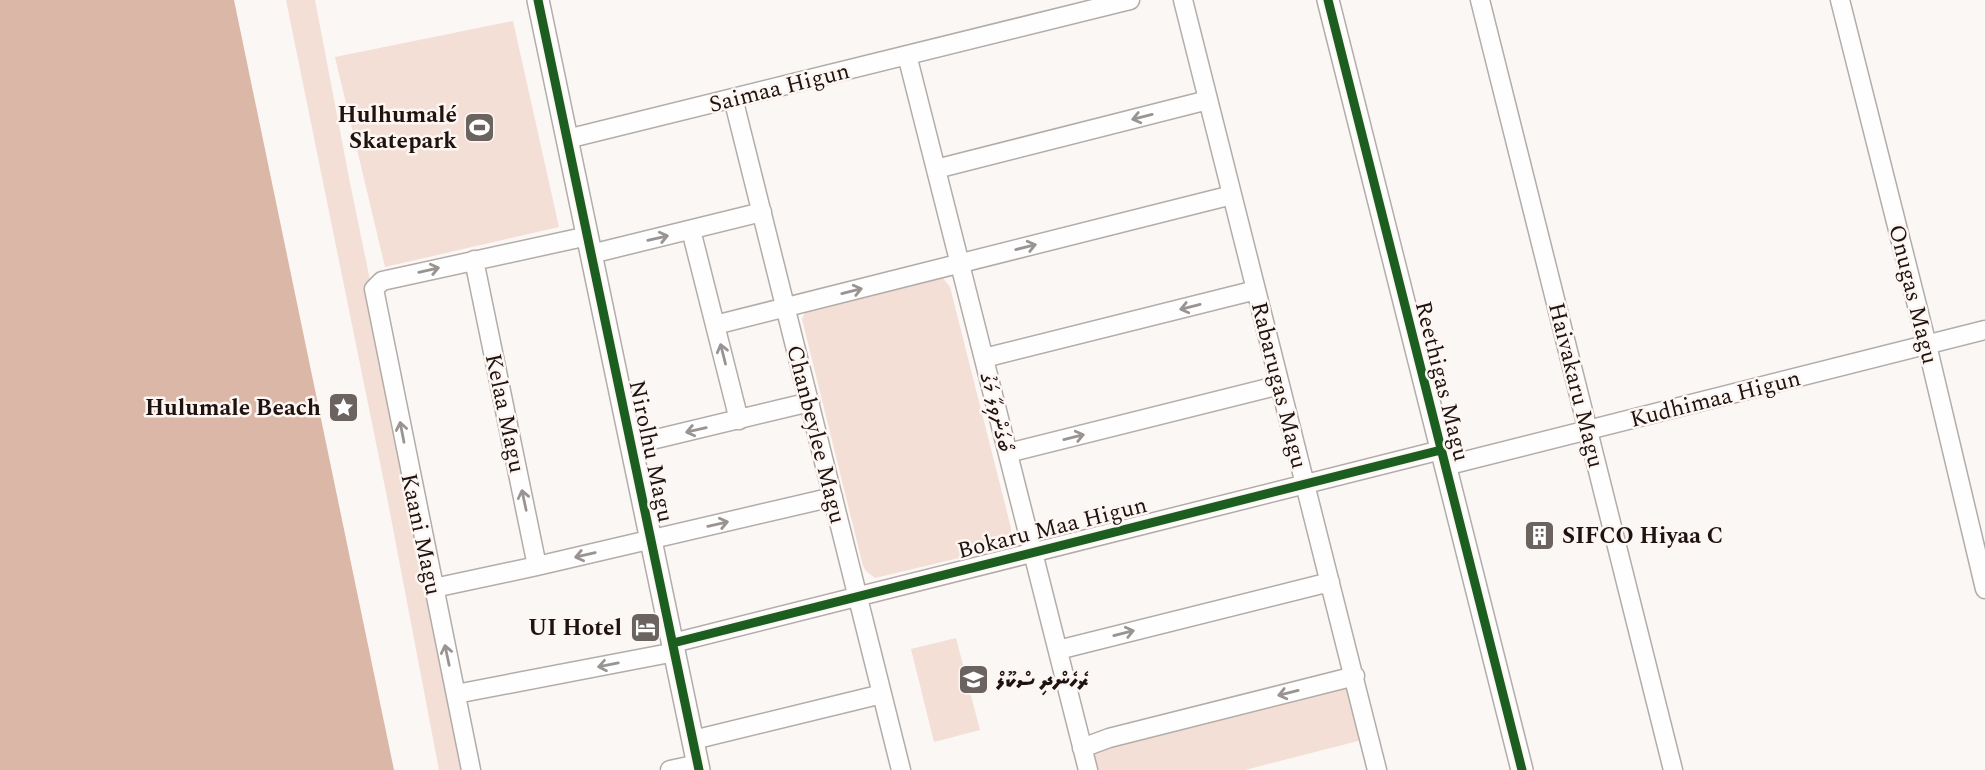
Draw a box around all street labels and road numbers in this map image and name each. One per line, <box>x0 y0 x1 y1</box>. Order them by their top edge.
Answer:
street label: Saimaa Higun <box>705 54 853 123</box>
street label: Onugas Magu <box>1878 221 1947 368</box>
street label: Rabarugas Magu <box>1241 298 1316 473</box>
street label: Reethigas Magu <box>1405 298 1478 465</box>
street label: Haivakaru Magu <box>1538 299 1613 472</box>
street label: Chanbeylee Magu <box>776 341 855 527</box>
street label: Kelaa Magu <box>475 351 534 476</box>
street label: Kudhimaa Higun <box>1626 361 1804 438</box>
street label: ބޯގަންވިލާ މަގު <box>969 368 1022 456</box>
street label: Nirolhu Magu <box>618 377 683 526</box>
street label: Kaani Magu <box>391 470 451 598</box>
street label: Bokaru Maa Higun <box>954 488 1151 569</box>

